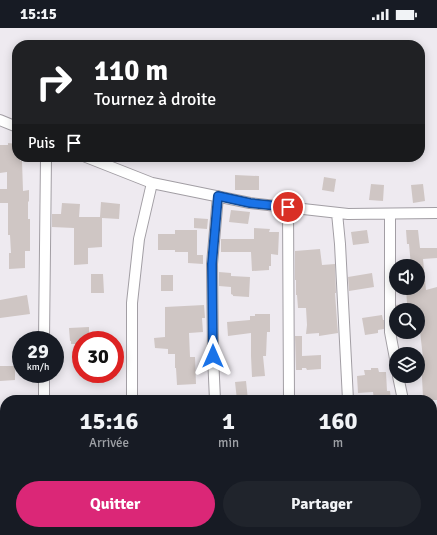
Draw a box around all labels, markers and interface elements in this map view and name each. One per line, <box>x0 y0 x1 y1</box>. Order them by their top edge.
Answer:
text: 15:15 <box>20 5 57 23</box>
text: 110 m <box>94 54 168 88</box>
icon: right <box>28 56 80 108</box>
text: Tournez à droite <box>94 88 216 110</box>
icon: arrive <box>63 132 85 154</box>
text: Puis <box>28 134 55 152</box>
pin <box>271 190 305 224</box>
icon: arrive <box>277 196 299 218</box>
map controls <box>389 259 425 383</box>
button: sound <box>389 259 425 295</box>
button: search <box>389 303 425 339</box>
speed limit sign: 30 <box>72 331 124 383</box>
position arrow <box>192 335 234 377</box>
text: 29 <box>27 339 49 364</box>
button: layers <box>389 347 425 383</box>
text: km/h <box>27 361 49 373</box>
text: 15:16 <box>80 406 138 436</box>
text: 1 <box>222 406 235 436</box>
text: 160 <box>319 406 357 436</box>
text: Arrivée <box>89 435 129 451</box>
text: min <box>218 435 239 451</box>
text: m <box>333 435 343 451</box>
button: Quitter <box>16 481 215 527</box>
button: Partager <box>223 481 421 527</box>

